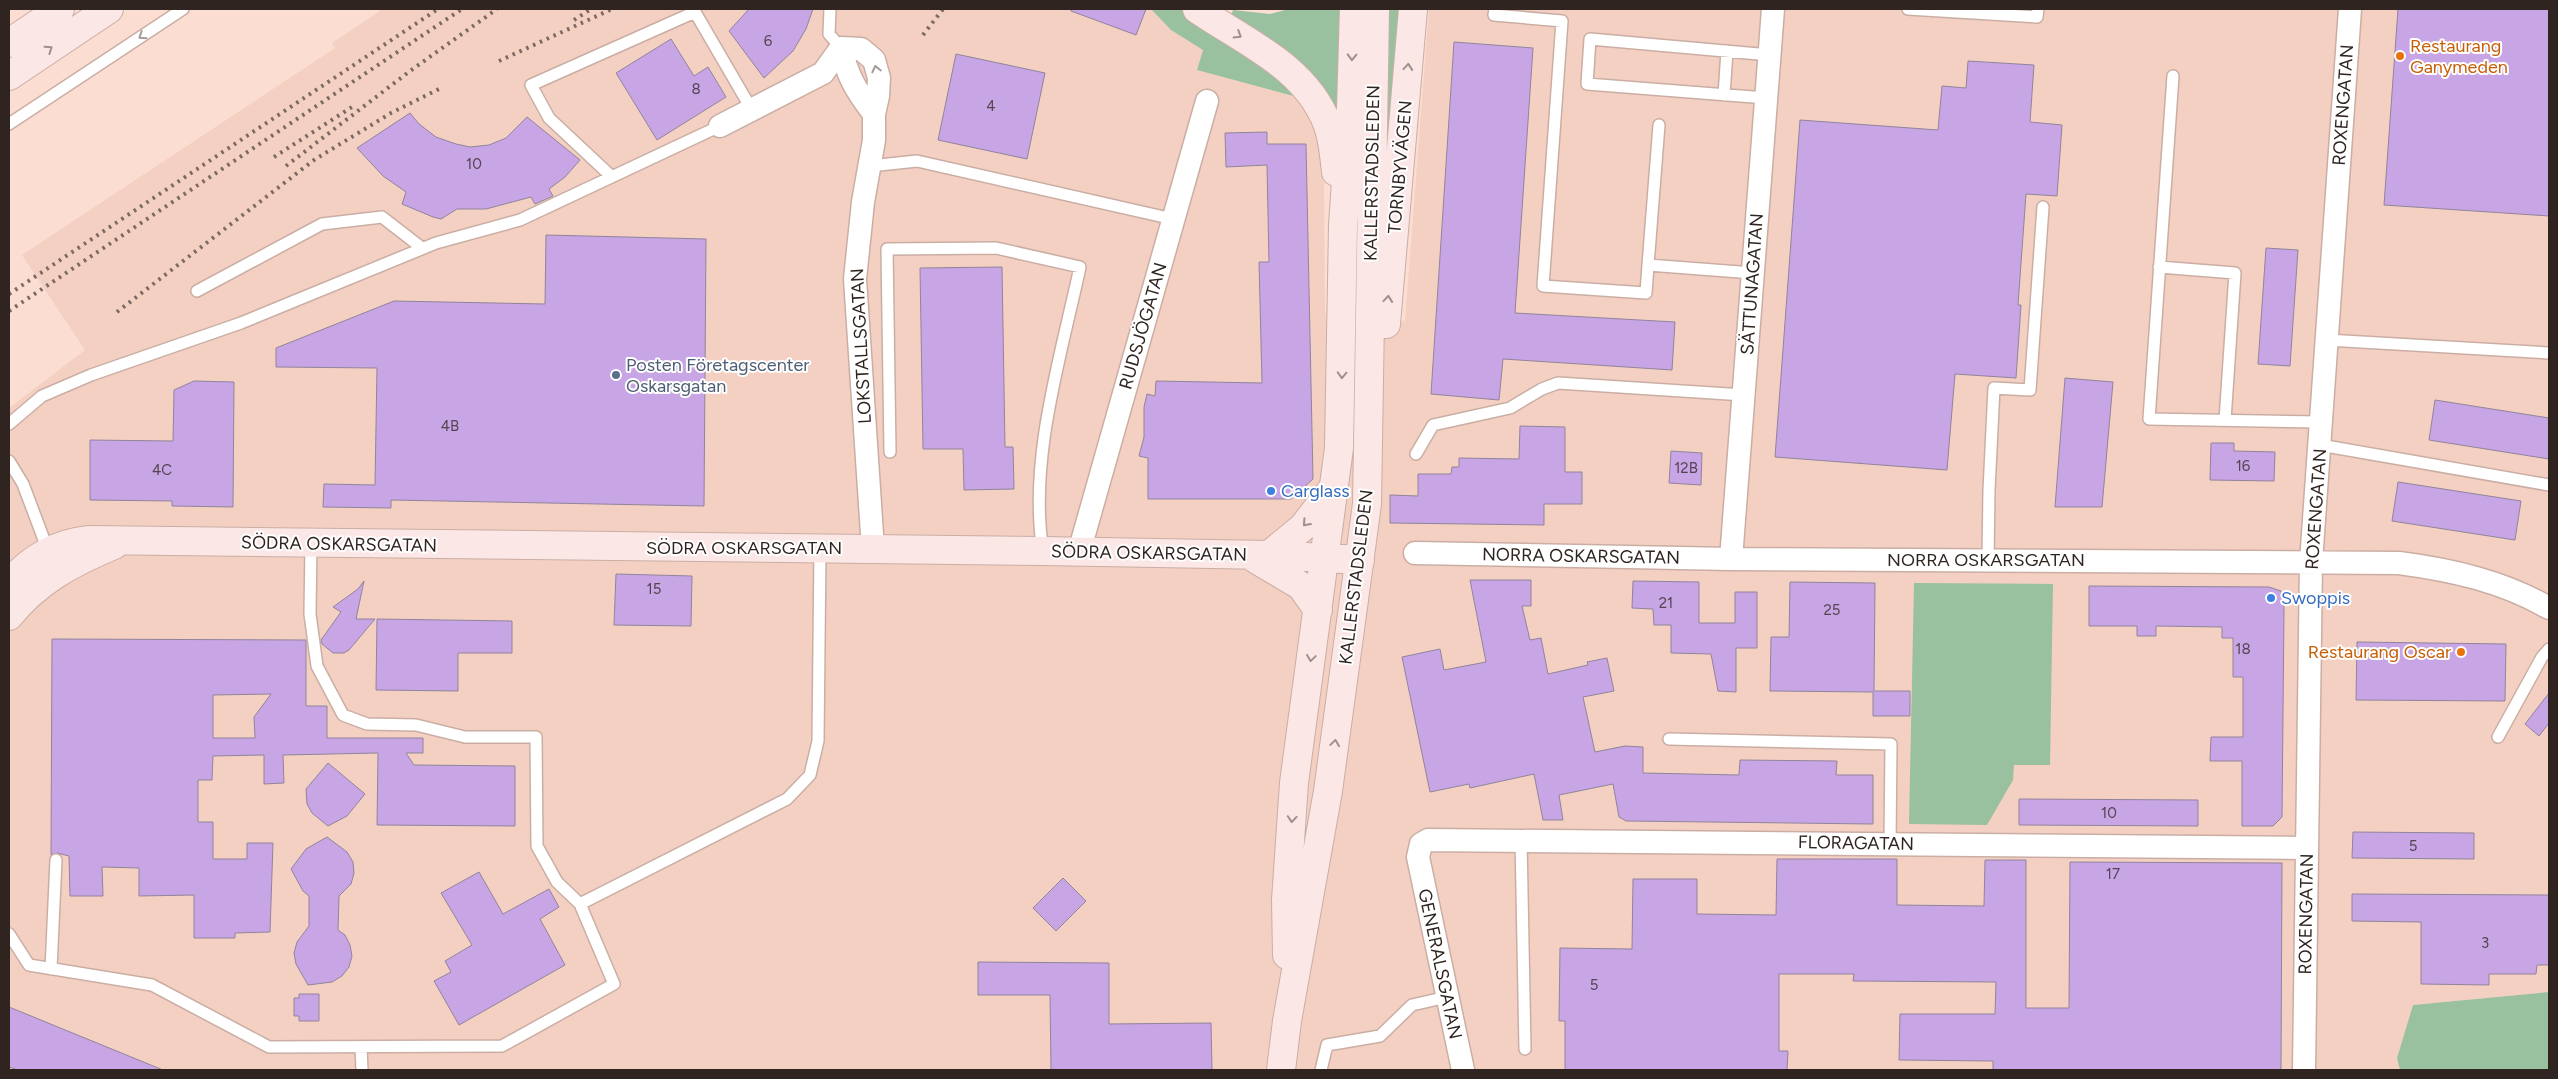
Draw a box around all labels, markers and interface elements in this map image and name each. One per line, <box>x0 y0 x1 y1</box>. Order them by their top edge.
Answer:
one-way arrow <box>1233 28 1242 38</box>
one-way arrow <box>138 29 147 39</box>
house number: 6 <box>764 32 773 50</box>
place label: Restaurang Ganymeden <box>2410 35 2508 78</box>
street label: ROXENGATAN <box>2328 44 2358 166</box>
one-way arrow <box>43 46 53 55</box>
marker: Restaurang Ganymeden <box>2394 50 2406 62</box>
one-way arrow <box>1347 54 1358 62</box>
one-way arrow <box>1403 63 1414 71</box>
one-way arrow <box>871 64 882 73</box>
house number: 8 <box>691 80 701 98</box>
street label: KALLERSTADSLEDEN <box>1359 85 1385 261</box>
house number: 4 <box>986 97 996 115</box>
street label: TORNBYVÄGEN <box>1383 99 1417 235</box>
house number: 10 <box>466 155 482 173</box>
street label: SÄTTUNAGATAN <box>1736 212 1768 356</box>
street label: RUDSJÖGATAN <box>1114 260 1172 392</box>
street label: LOKSTALLSGATAN <box>846 268 876 424</box>
one-way arrow <box>1382 295 1393 303</box>
place label: Posten Företagscenter Oskarsgatan <box>626 354 809 397</box>
marker: Posten Företagscenter Oskarsgatan <box>610 369 622 381</box>
one-way arrow <box>1336 371 1347 379</box>
house number: 4B <box>441 417 459 435</box>
street label: ROXENGATAN <box>2301 448 2331 570</box>
house number: 16 <box>2236 457 2251 475</box>
house number: 12B <box>1674 459 1698 477</box>
house number: 4C <box>152 461 172 479</box>
place label: Carglass <box>1281 480 1350 502</box>
marker: Carglass <box>1265 485 1277 497</box>
street label: KALLERSTADSLEDEN <box>1334 488 1378 666</box>
one-way arrow <box>1302 517 1311 526</box>
street label: SÖDRA OSKARSGATAN <box>241 531 437 557</box>
street label: SÖDRA OSKARSGATAN <box>646 537 842 559</box>
street label: SÖDRA OSKARSGATAN <box>1051 540 1247 566</box>
street label: NORRA OSKARSGATAN <box>1482 543 1680 569</box>
street label: NORRA OSKARSGATAN <box>1887 549 2085 571</box>
house number: 15 <box>647 580 661 598</box>
place label: Swoppis <box>2281 587 2350 609</box>
marker: Swoppis <box>2265 592 2277 604</box>
house number: 21 <box>1659 594 1673 612</box>
house number: 25 <box>1823 601 1841 619</box>
house number: 18 <box>2235 640 2251 658</box>
place label: Restaurang Oscar <box>2308 641 2451 663</box>
marker: Restaurang Oscar <box>2455 646 2467 658</box>
one-way arrow <box>1306 654 1317 662</box>
one-way arrow <box>1329 739 1340 747</box>
house number: 10 <box>2101 804 2117 822</box>
one-way arrow <box>1286 815 1297 823</box>
street label: FLORAGATAN <box>1798 831 1914 855</box>
house number: 5 <box>2409 837 2417 855</box>
street label: ROXENGATAN <box>2294 853 2318 975</box>
house number: 17 <box>2106 865 2120 883</box>
street label: GENERALSGATAN <box>1413 887 1467 1041</box>
house number: 3 <box>2481 934 2489 952</box>
house number: 5 <box>1590 976 1598 994</box>

